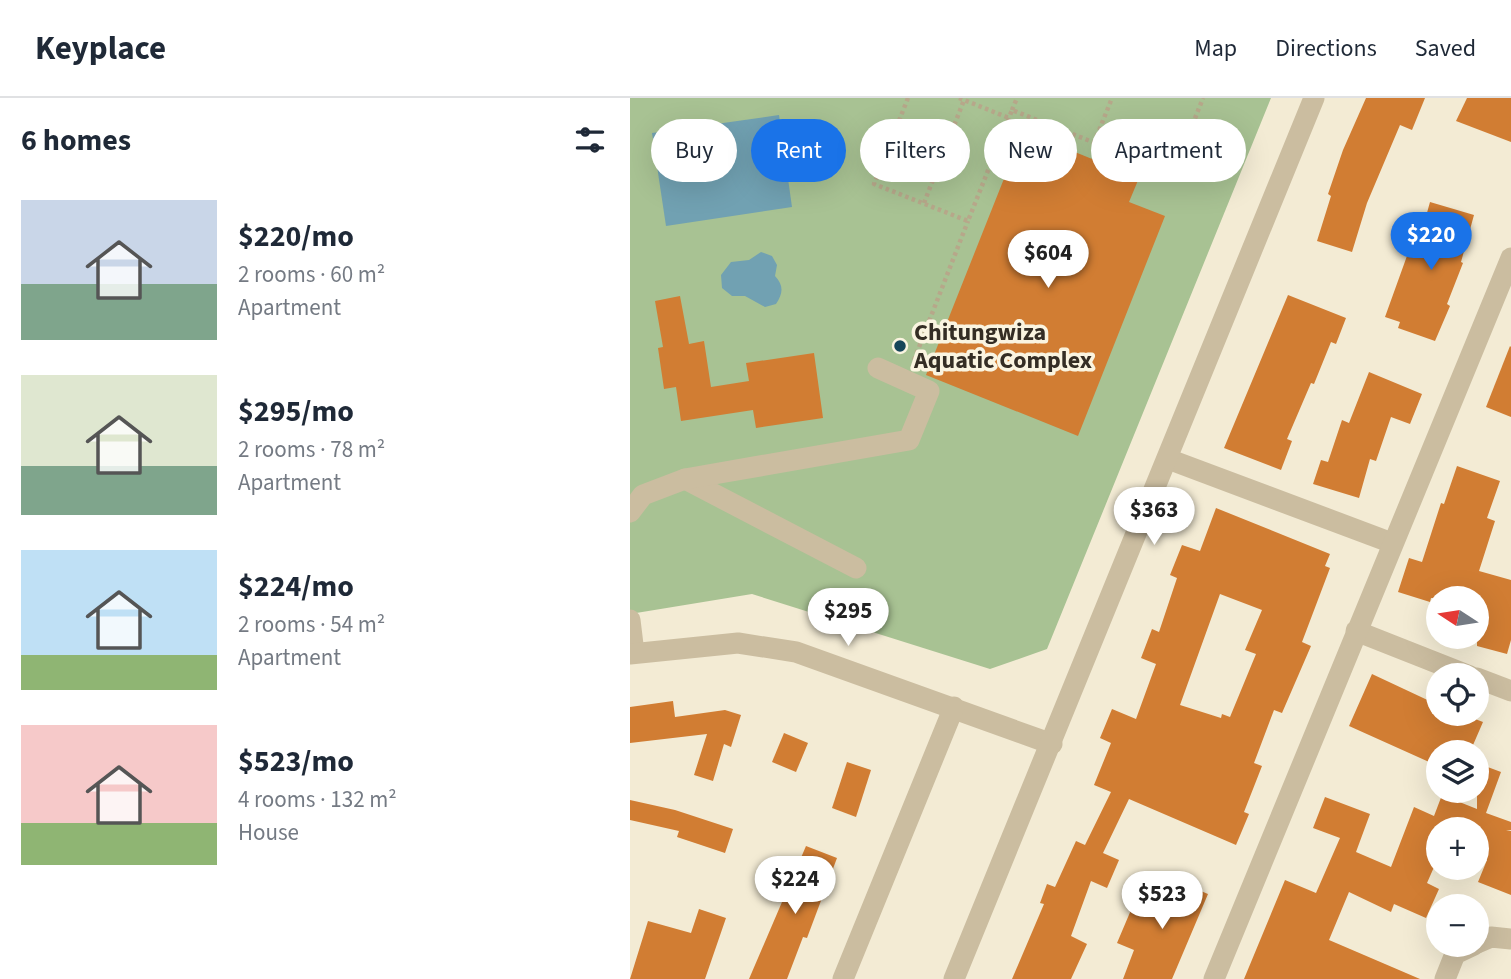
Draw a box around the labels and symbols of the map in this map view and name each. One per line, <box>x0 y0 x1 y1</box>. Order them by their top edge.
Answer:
pin: $220 <box>1390 212 1472 272</box>
pin: $604 <box>1007 230 1089 290</box>
place label: Chitungwiza Aquatic Complex <box>913 315 1092 378</box>
marker: Chitungwiza Aquatic Complex <box>892 338 908 354</box>
pin: $363 <box>1113 488 1195 547</box>
north arrow <box>1426 586 1489 649</box>
pin: $295 <box>807 588 889 648</box>
pin: $224 <box>754 856 836 916</box>
pin: $523 <box>1121 872 1203 931</box>

